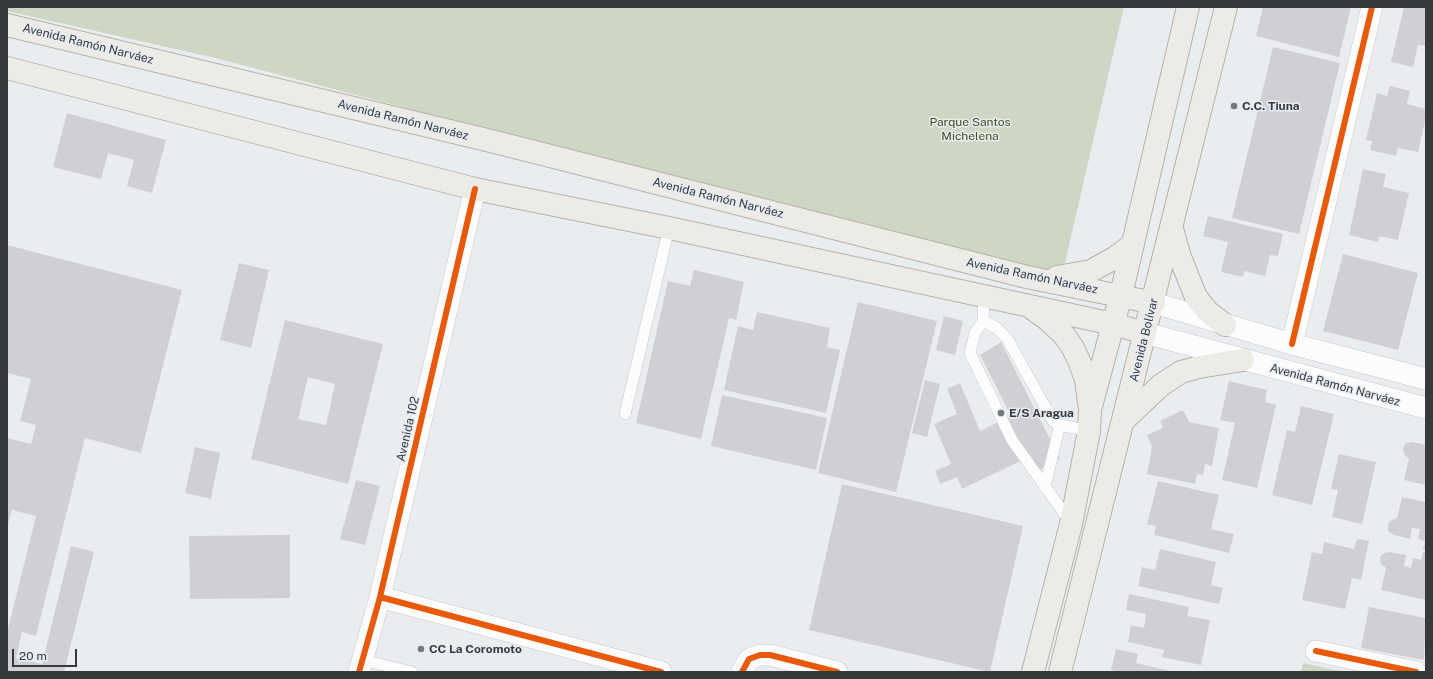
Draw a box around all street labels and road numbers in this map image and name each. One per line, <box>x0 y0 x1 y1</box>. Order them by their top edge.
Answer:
street label: Avenida Ramón Narváez <box>21 21 155 67</box>
street label: Avenida Ramón Narváez <box>336 97 470 143</box>
street label: Avenida Ramón Narváez <box>651 175 785 221</box>
street label: Avenida Ramón Narváez <box>965 255 1099 297</box>
street label: Avenida Bolívar <box>1127 297 1161 383</box>
street label: Avenida Ramón Narváez <box>1268 361 1402 409</box>
street label: Avenida 102 <box>394 395 422 463</box>

